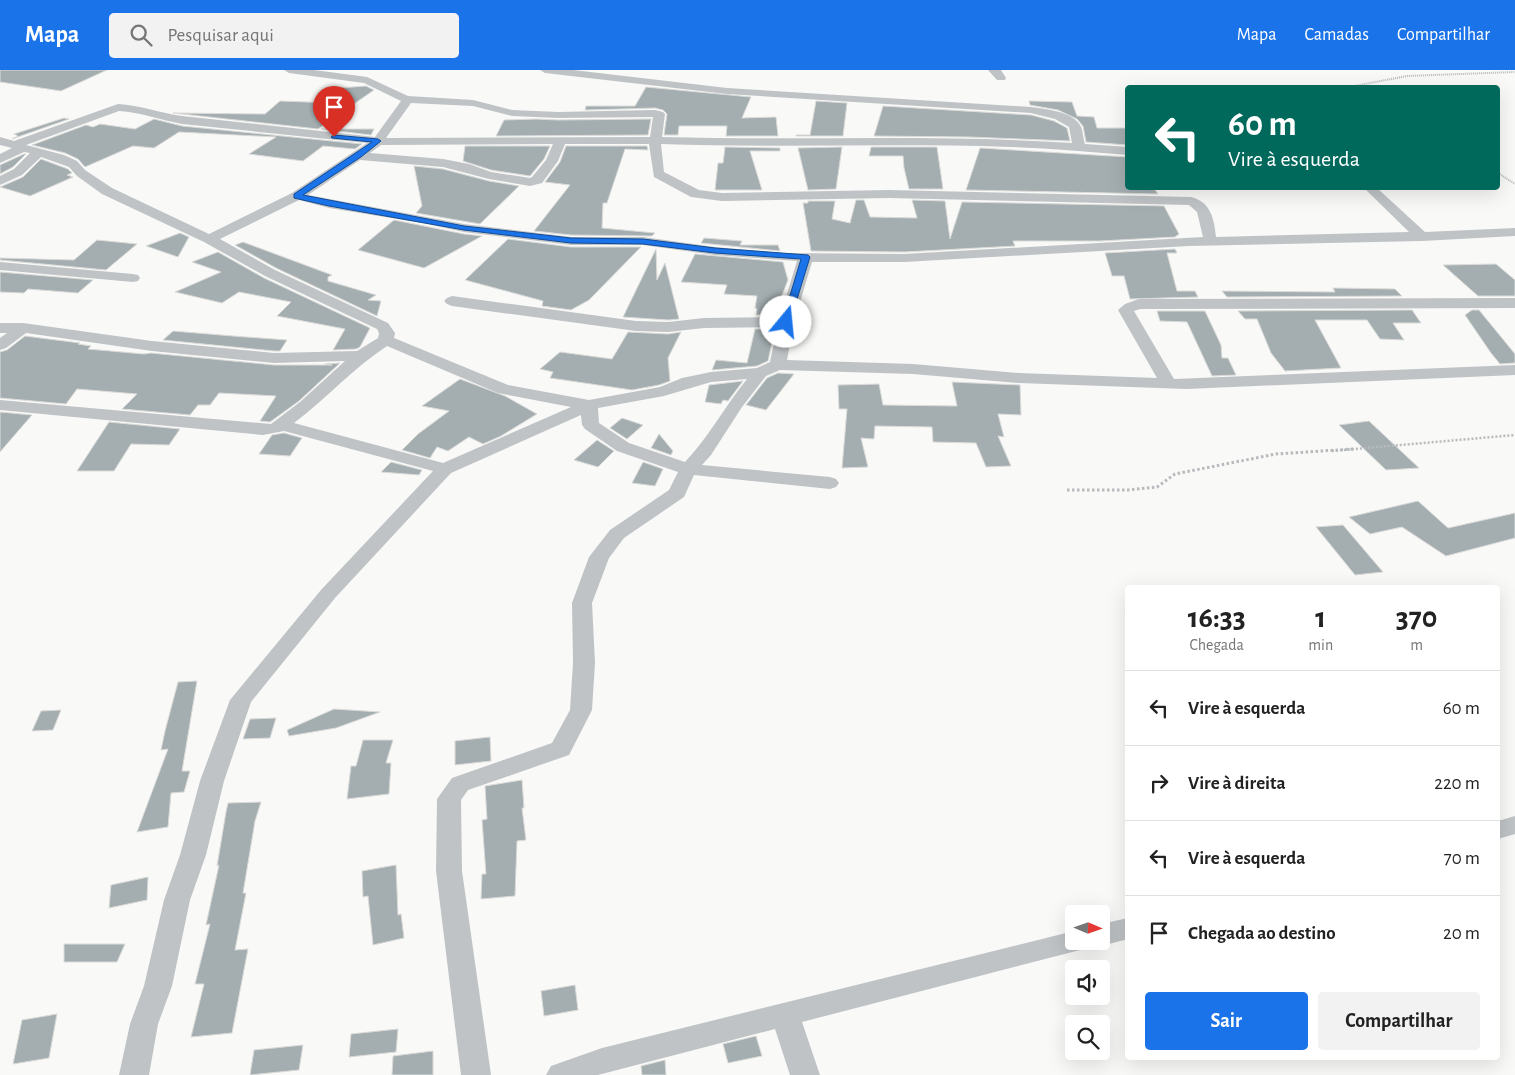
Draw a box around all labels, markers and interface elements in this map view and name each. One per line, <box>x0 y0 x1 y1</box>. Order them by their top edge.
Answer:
search box <box>109 13 459 58</box>
icon: search <box>127 21 155 49</box>
text: Mapa <box>25 23 79 47</box>
text: Pesquisar aqui <box>167 26 274 45</box>
text: Mapa <box>1237 26 1276 44</box>
text: Camadas <box>1304 26 1369 44</box>
text: Compartilhar <box>1397 26 1490 44</box>
pin <box>313 86 355 137</box>
icon: arrive <box>320 93 348 121</box>
icon: left <box>1145 105 1210 170</box>
text: 60 m <box>1228 107 1297 142</box>
text: Vire à esquerda <box>1228 148 1360 170</box>
position arrow <box>759 295 811 347</box>
text: 16:33 <box>1188 603 1246 633</box>
text: 1 <box>1315 603 1326 633</box>
text: 370 <box>1396 603 1437 633</box>
text: Chegada <box>1189 637 1244 653</box>
text: min <box>1308 637 1333 653</box>
text: m <box>1410 637 1423 653</box>
icon: left <box>1145 694 1173 722</box>
text: Vire à esquerda <box>1188 699 1305 718</box>
text: 60 m <box>1443 699 1480 718</box>
icon: right <box>1145 769 1173 797</box>
text: Vire à direita <box>1188 774 1286 793</box>
text: 220 m <box>1434 774 1480 793</box>
icon: left <box>1145 844 1173 872</box>
text: Vire à esquerda <box>1188 849 1305 868</box>
text: 70 m <box>1444 849 1480 868</box>
north arrow <box>1065 905 1110 950</box>
map controls <box>1065 905 1110 1060</box>
icon: arrive <box>1145 919 1173 947</box>
text: Chegada ao destino <box>1188 924 1336 943</box>
text: 20 m <box>1443 924 1480 943</box>
button: sound <box>1065 960 1110 1005</box>
button: Sair <box>1145 992 1308 1050</box>
button: Compartilhar <box>1318 992 1480 1050</box>
button: search <box>1065 1015 1110 1060</box>

